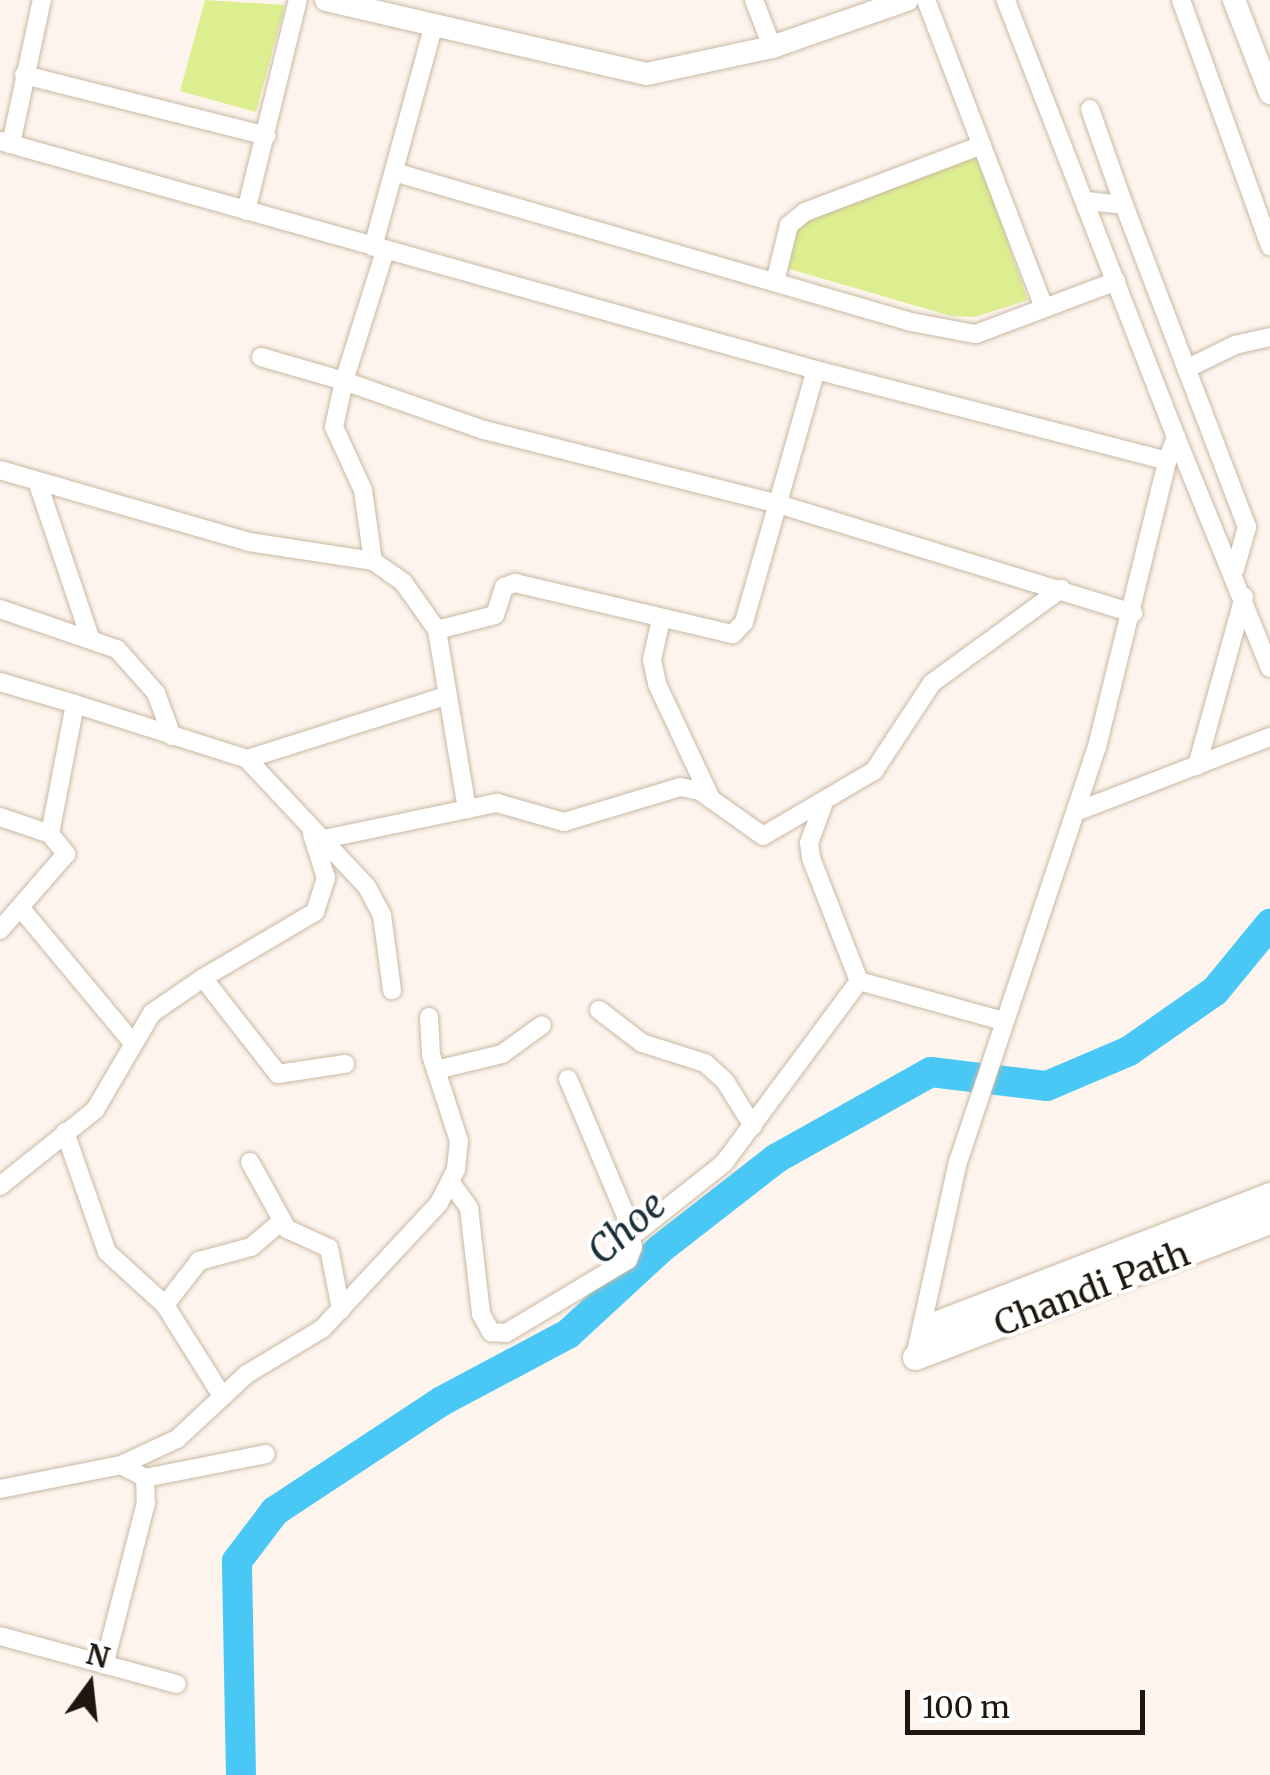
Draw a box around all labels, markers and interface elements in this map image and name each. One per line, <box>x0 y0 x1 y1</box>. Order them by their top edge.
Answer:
water label: Choe <box>579 1182 675 1274</box>
street label: Chandi Path <box>988 1233 1196 1345</box>
north arrow <box>40 1635 140 1735</box>
text: N <box>82 1636 113 1676</box>
scale bar <box>910 1670 1150 1732</box>
text: 100 m <box>922 1688 1010 1726</box>

